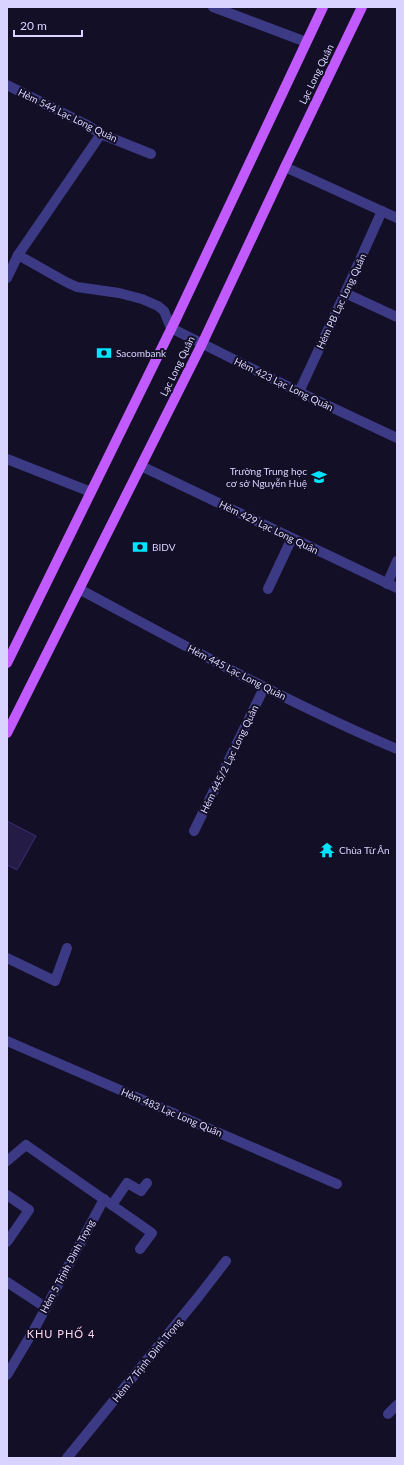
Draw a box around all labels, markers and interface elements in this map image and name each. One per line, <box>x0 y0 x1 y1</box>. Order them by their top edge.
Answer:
scale bar <box>14 12 82 38</box>
text: 20 m <box>20 18 47 33</box>
street label: Lạc Long Quân <box>296 42 336 106</box>
street label: Hẻm 544 Lạc Long Quân <box>16 86 120 144</box>
street label: Hẻm PB Lạc Long Quân <box>314 251 368 351</box>
street label: Lạc Long Quân <box>157 334 197 398</box>
bank icon: Sacombank <box>95 344 113 362</box>
place label: Sacombank <box>116 347 167 359</box>
street label: Hẻm 423 Lạc Long Quân <box>232 355 336 413</box>
place label: Trường Trung học cơ sở Nguyễn Huệ <box>226 465 307 489</box>
school or university icon: Trường Trung học cơ sở Nguyễn Huệ <box>310 468 328 486</box>
street label: Hẻm 429 Lạc Long Quân <box>217 498 321 556</box>
bank icon: BIDV <box>131 538 149 556</box>
place label: BIDV <box>152 541 176 553</box>
street label: Hẻm 445 Lạc Long Quân <box>186 642 288 702</box>
street label: Hẻm 445/2 Lạc Long Quân <box>198 703 260 815</box>
temple icon: Chùa Từ Ân <box>318 841 336 859</box>
place label: Chùa Từ Ân <box>339 844 390 856</box>
street label: Hẻm 483 Lạc Long Quân <box>120 1085 224 1139</box>
street label: Hẻm 5 Trịnh Đình Trọng <box>37 1217 97 1315</box>
street label: Hẻm 7 Trịnh Đình Trọng <box>110 1316 184 1404</box>
district label: KHU PHỐ 4 <box>27 1326 95 1340</box>

